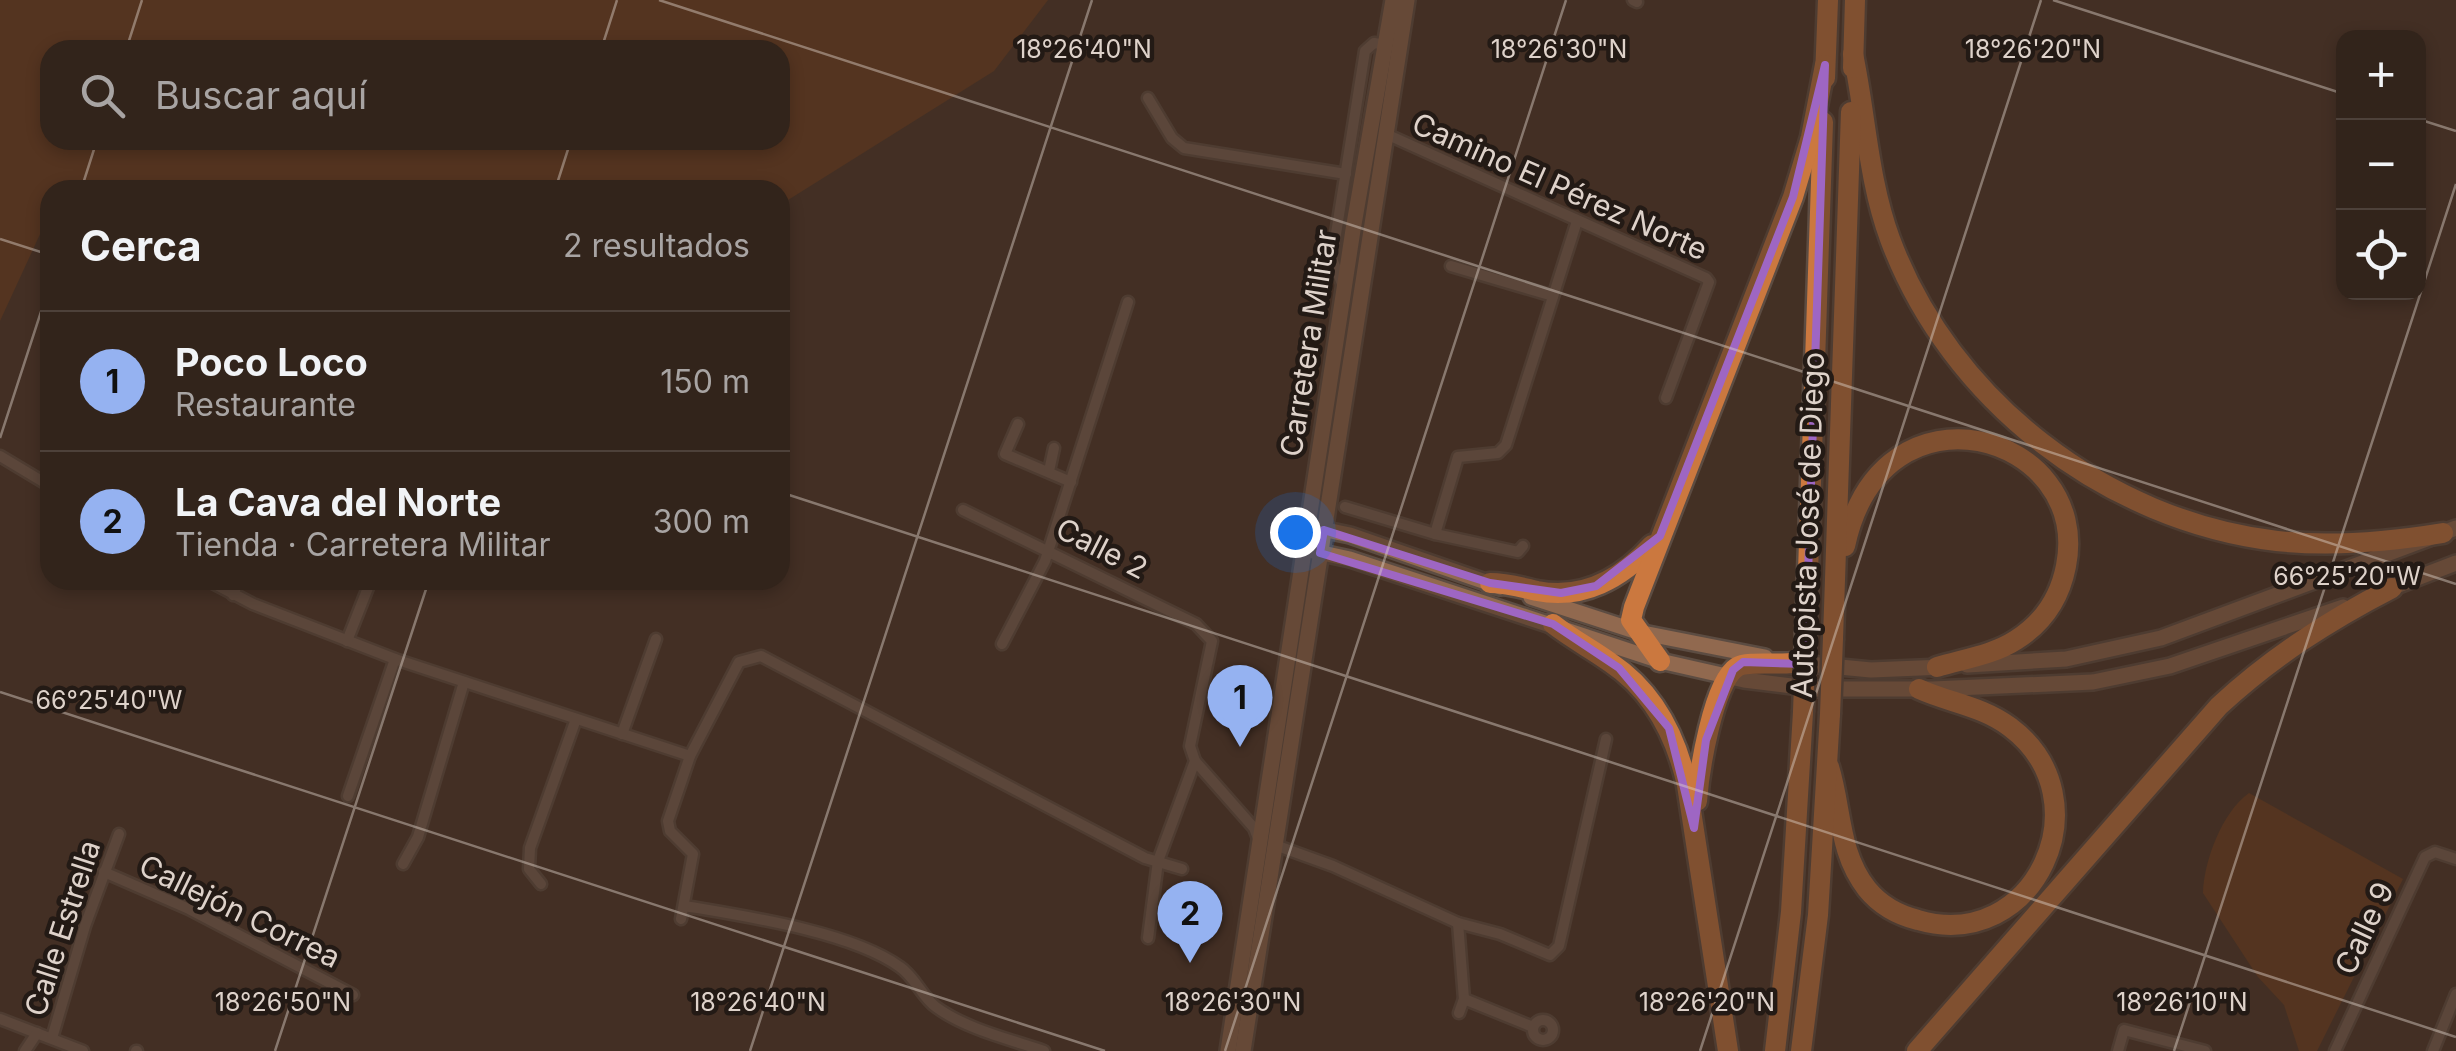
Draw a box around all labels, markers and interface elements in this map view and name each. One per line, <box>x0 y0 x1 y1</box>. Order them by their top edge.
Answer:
map controls <box>2336 30 2426 300</box>
button: + <box>2336 30 2426 120</box>
text: 18°26'40"N <box>1016 34 1152 64</box>
text: 18°26'30"N <box>1491 34 1627 64</box>
text: 18°26'20"N <box>1965 34 2101 64</box>
search box <box>40 40 790 150</box>
icon: search <box>75 68 130 123</box>
text: Buscar aquí <box>155 72 367 118</box>
street label: Camino El Pérez Norte <box>1407 105 1713 267</box>
button: − <box>2336 120 2426 210</box>
button: locate <box>2336 210 2426 300</box>
text: Cerca <box>80 220 202 271</box>
text: 2 resultados <box>563 226 750 265</box>
street label: Carretera Militar <box>1272 227 1344 459</box>
text: Poco Loco <box>175 339 368 385</box>
street label: Autopista José de Diego <box>1783 351 1831 699</box>
text: 1 <box>106 362 119 401</box>
text: 150 m <box>660 362 750 401</box>
text: Restaurante <box>175 385 356 424</box>
text: La Cava del Norte <box>175 479 501 525</box>
text: 2 <box>102 502 123 541</box>
text: 300 m <box>653 502 750 541</box>
your location <box>1270 507 1321 558</box>
street label: Calle 2 <box>1050 510 1154 586</box>
text: Tienda · Carretera Militar <box>175 525 550 564</box>
text: 66°25'20"W <box>2273 561 2421 591</box>
pin: 1 <box>1208 664 1272 747</box>
text: 66°25'40"W <box>36 685 182 715</box>
street label: Calle Estrella <box>17 836 107 1020</box>
street label: Callejón Correa <box>134 847 346 975</box>
street label: Calle 9 <box>2327 876 2401 980</box>
pin: 2 <box>1158 880 1222 963</box>
text: 18°26'50"N <box>215 987 351 1017</box>
text: 18°26'40"N <box>690 987 826 1017</box>
text: 18°26'30"N <box>1165 987 1301 1017</box>
text: 18°26'20"N <box>1639 987 1775 1017</box>
text: 18°26'10"N <box>2116 987 2248 1017</box>

